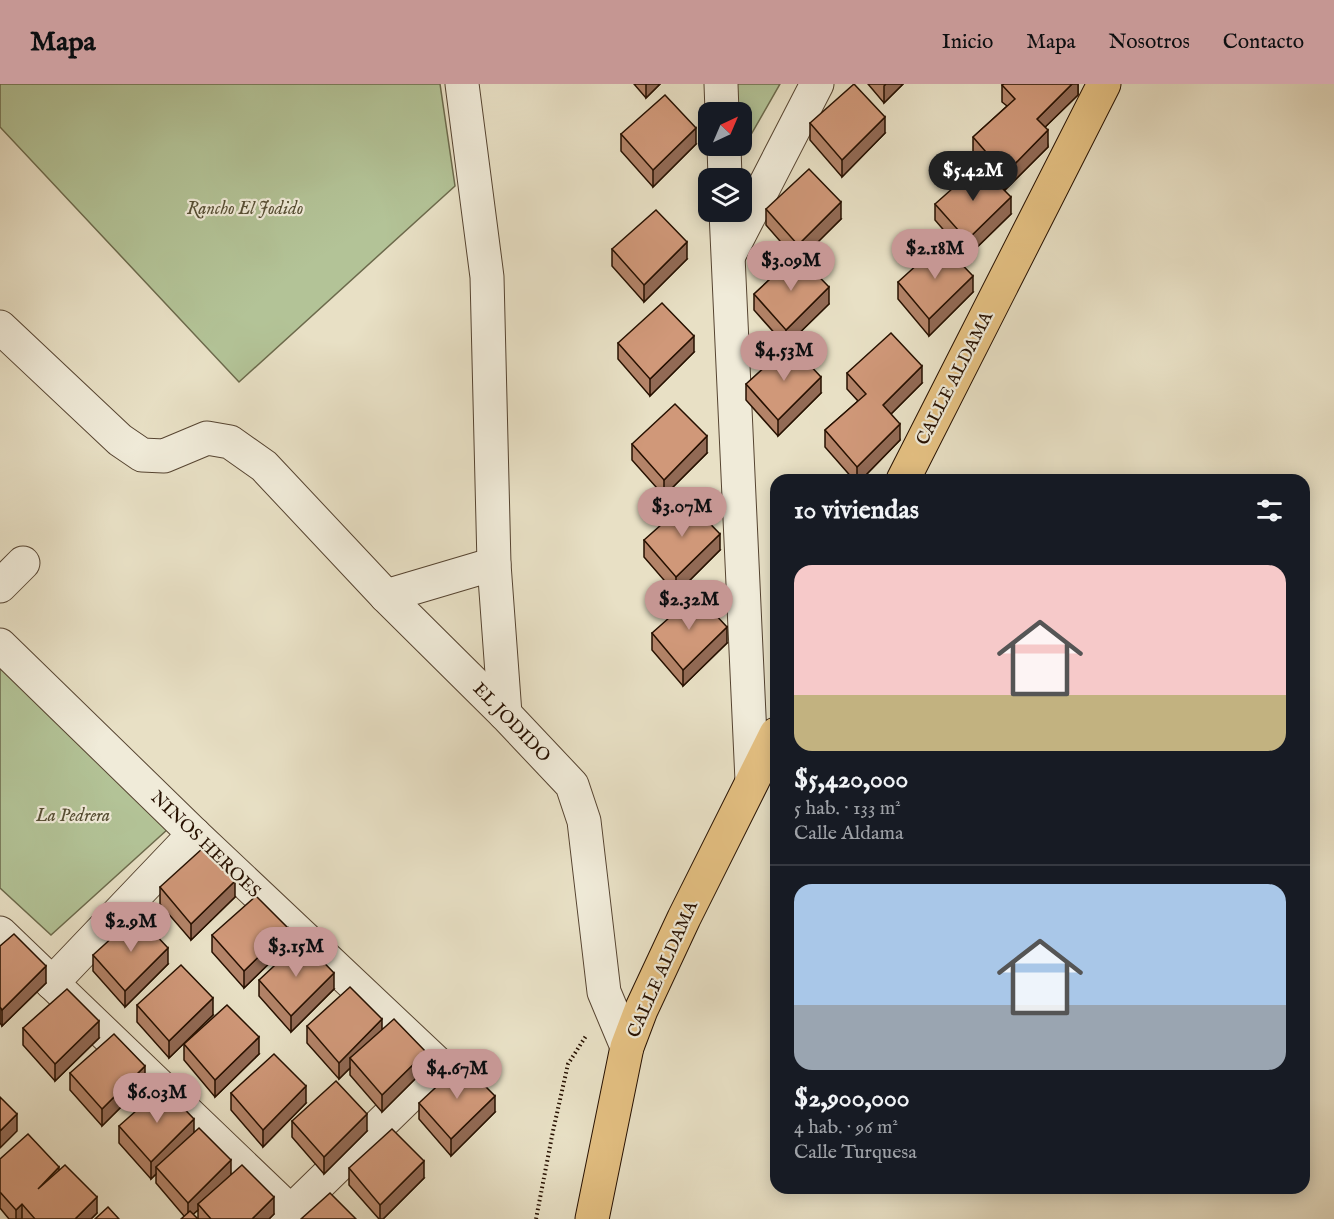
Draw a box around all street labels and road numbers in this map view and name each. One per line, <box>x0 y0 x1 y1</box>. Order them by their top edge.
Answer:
street label: CALLE ALDAMA <box>912 307 999 450</box>
street label: EL JODIDO <box>467 678 555 768</box>
street label: NINOS HEROES <box>145 787 265 904</box>
street label: CALLE ALDAMA <box>623 897 704 1042</box>

